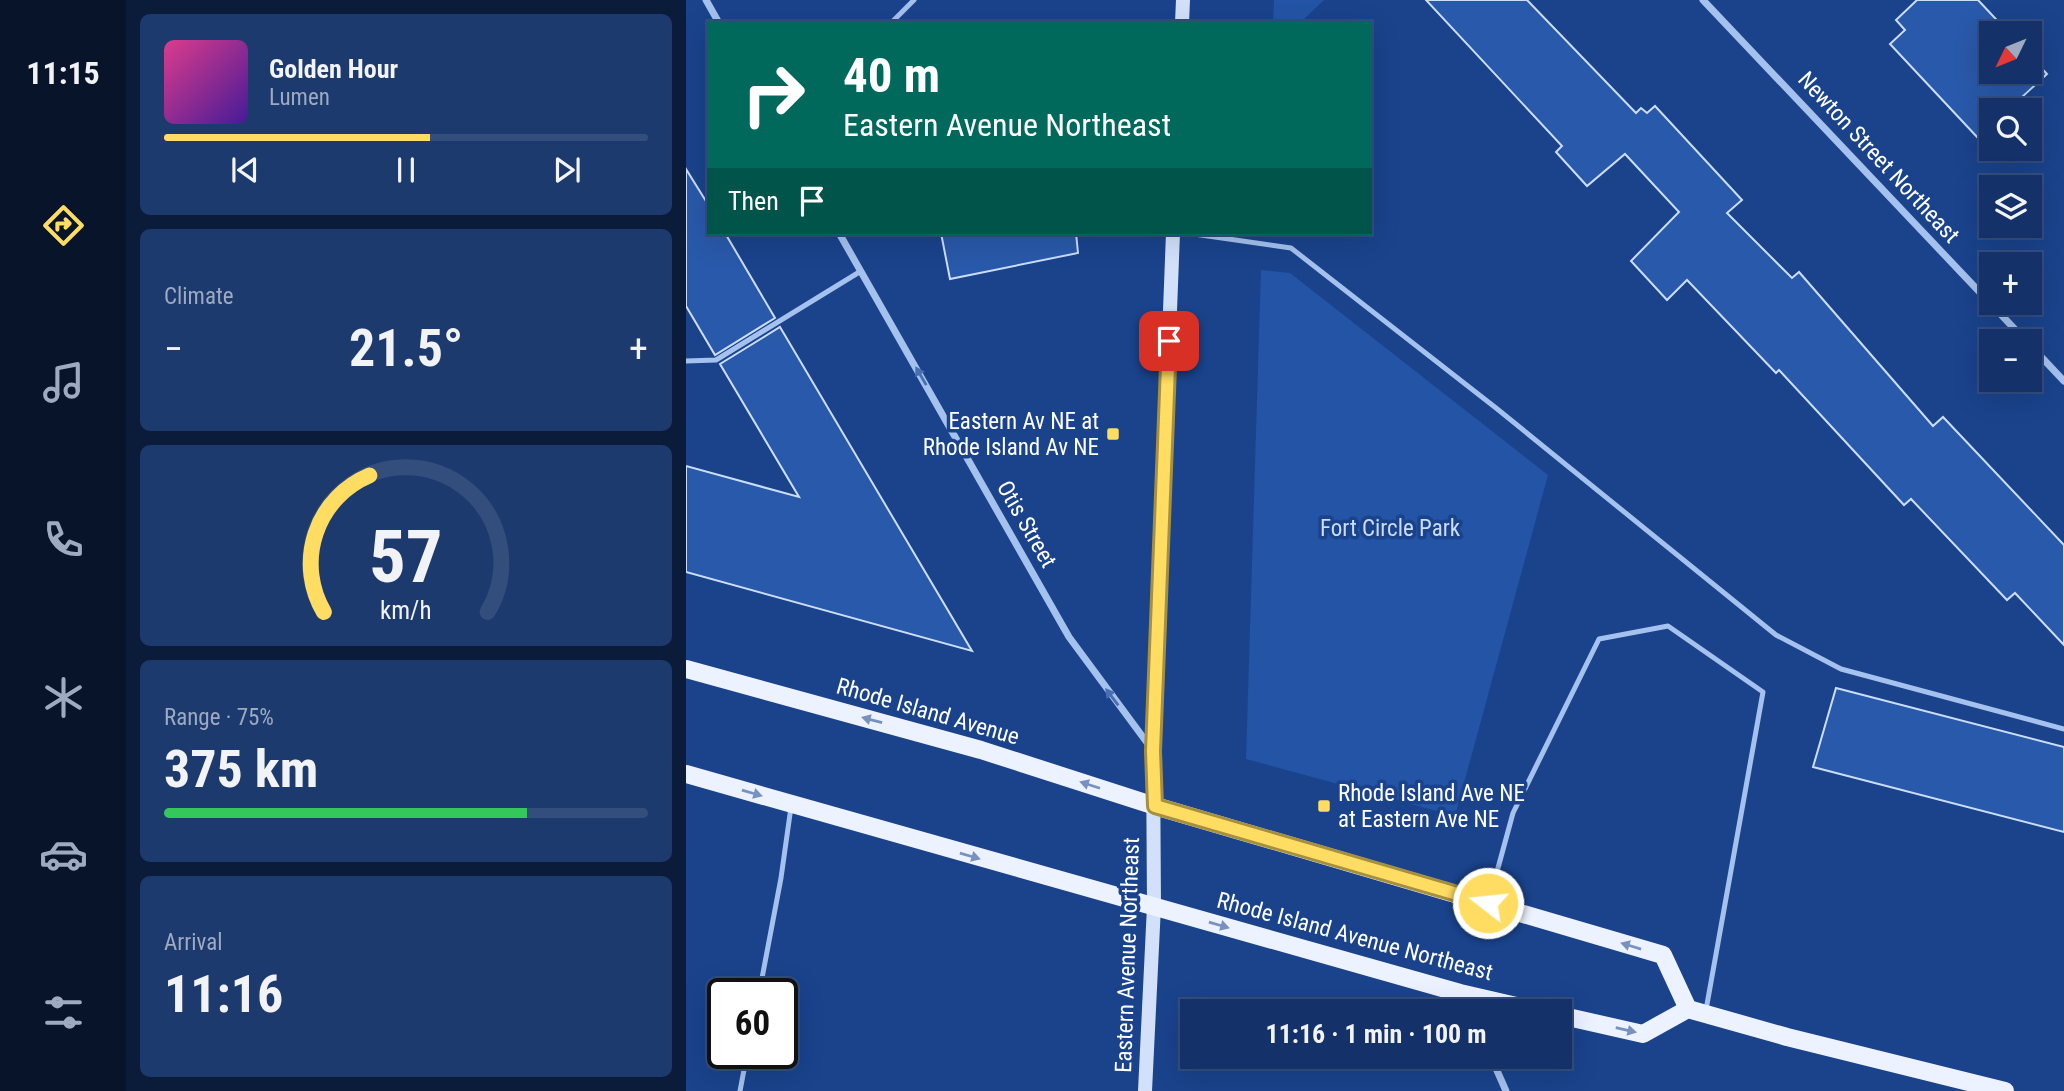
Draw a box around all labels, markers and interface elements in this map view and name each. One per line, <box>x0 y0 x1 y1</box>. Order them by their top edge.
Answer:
north arrow <box>1979 21 2042 84</box>
map controls <box>1979 21 2042 392</box>
text: 40 m <box>843 47 940 104</box>
icon: right <box>728 49 819 140</box>
text: 11:15 <box>26 54 100 92</box>
text: Golden Hour <box>269 54 398 84</box>
street label: Newton Street Northeast <box>1792 66 1965 248</box>
text: Lumen <box>269 84 330 111</box>
button: search <box>1979 98 2042 161</box>
text: Eastern Avenue Northeast <box>843 106 1171 144</box>
icon: previous <box>226 151 264 189</box>
icon: pause <box>387 151 425 189</box>
icon: next <box>548 151 586 189</box>
button: layers <box>1979 175 2042 238</box>
icon: arrive <box>793 182 831 220</box>
text: Then <box>728 186 779 216</box>
icon: directions <box>39 201 88 250</box>
button: + <box>1979 252 2042 315</box>
text: Climate <box>164 283 234 310</box>
pin <box>1139 311 1199 371</box>
text: 21.5° <box>349 318 463 379</box>
icon: arrive <box>1150 322 1188 360</box>
text: − <box>164 327 183 371</box>
text: + <box>629 327 648 371</box>
button: − <box>1979 329 2042 392</box>
icon: music <box>39 358 88 407</box>
one-way arrow <box>915 366 927 385</box>
place label: Eastern Av NE at Rhode Island Av NE <box>923 408 1099 461</box>
marker: Eastern Av NE at Rhode Island Av NE <box>1105 426 1121 442</box>
street label: Otis Street <box>991 476 1062 572</box>
text: 57 <box>369 514 443 600</box>
icon: phone <box>39 515 88 564</box>
park label: Fort Circle Park <box>1320 515 1461 542</box>
text: km/h <box>380 595 432 624</box>
street label: Rhode Island Avenue <box>833 672 1022 750</box>
icon: climate <box>39 673 88 722</box>
one-way arrow <box>1105 688 1119 706</box>
text: Range · 75% <box>164 704 274 731</box>
one-way arrow <box>861 715 882 725</box>
text: 375 km <box>164 739 318 800</box>
one-way arrow <box>1079 780 1100 790</box>
place label: Rhode Island Ave NE at Eastern Ave NE <box>1338 780 1525 833</box>
one-way arrow <box>741 788 763 799</box>
marker: Rhode Island Ave NE at Eastern Ave NE <box>1316 798 1332 814</box>
icon: car <box>39 830 88 879</box>
street label: Eastern Avenue Northeast <box>1110 837 1145 1073</box>
one-way arrow <box>960 851 981 861</box>
position arrow <box>1451 866 1525 940</box>
street label: Rhode Island Avenue Northeast <box>1214 887 1496 986</box>
one-way arrow <box>1209 920 1230 930</box>
text: Arrival <box>164 929 223 956</box>
one-way arrow <box>1620 940 1641 950</box>
text: 11:16 <box>164 964 283 1025</box>
speed limit sign: 60 <box>707 978 798 1069</box>
icon: filters <box>39 988 88 1037</box>
text: 11:16 · 1 min · 100 m <box>1266 1019 1486 1049</box>
one-way arrow <box>1615 1025 1637 1036</box>

